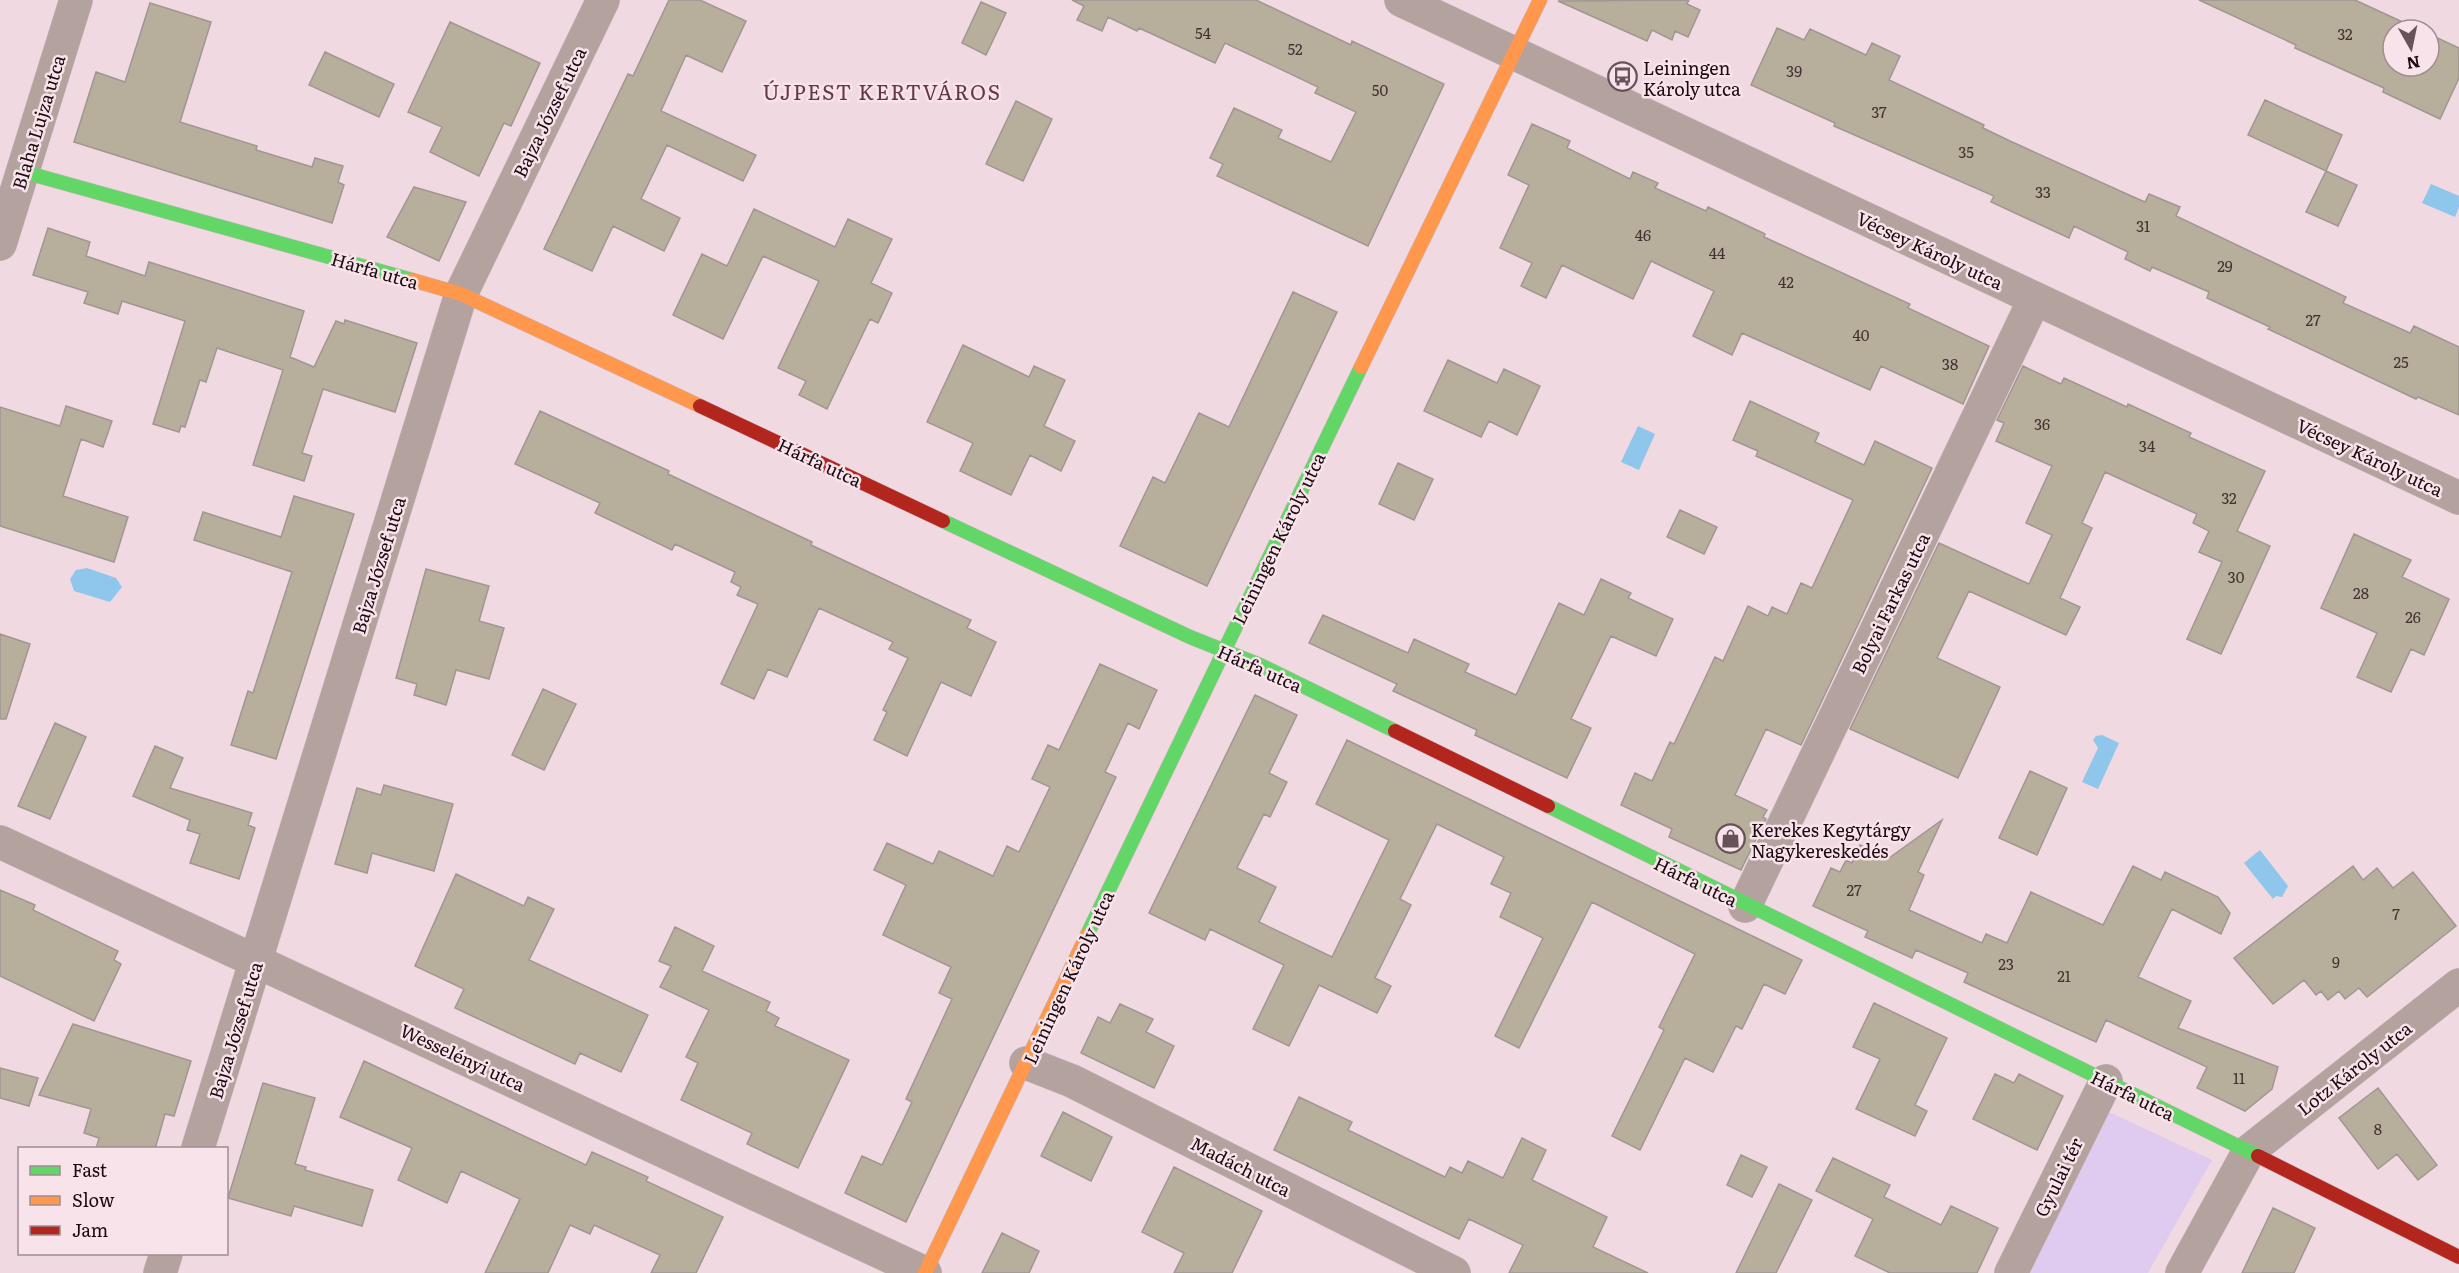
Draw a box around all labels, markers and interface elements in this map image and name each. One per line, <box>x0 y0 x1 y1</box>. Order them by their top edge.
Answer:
north arrow <box>2381 18 2441 78</box>
house number: 54 <box>1195 21 1211 44</box>
house number: 32 <box>2337 22 2353 45</box>
house number: 52 <box>1287 37 1303 60</box>
street label: Bajza József utca <box>506 42 592 182</box>
street label: Blaha Lujza utca <box>5 51 71 193</box>
text: N <box>2405 51 2422 77</box>
place label: Leiningen Károly utca <box>1643 54 1741 102</box>
house number: 39 <box>1786 59 1802 82</box>
bus stop icon: Leiningen Károly utca <box>1606 61 1638 93</box>
district label: ÚJPEST KERTVÁROS <box>763 75 1001 106</box>
house number: 50 <box>1372 78 1388 101</box>
house number: 37 <box>1871 100 1887 123</box>
house number: 35 <box>1958 140 1974 163</box>
house number: 33 <box>2035 180 2051 203</box>
street label: Vécsey Károly utca <box>1852 204 2008 296</box>
house number: 31 <box>2136 214 2150 237</box>
house number: 46 <box>1635 223 1651 246</box>
house number: 44 <box>1709 241 1725 264</box>
street label: Hárfa utca <box>328 245 422 295</box>
house number: 29 <box>2217 254 2233 277</box>
house number: 42 <box>1778 270 1794 293</box>
house number: 27 <box>2305 308 2321 331</box>
house number: 40 <box>1853 323 1870 346</box>
house number: 25 <box>2393 350 2409 373</box>
house number: 38 <box>1942 352 1958 375</box>
street label: Vécsey Károly utca <box>2292 411 2448 503</box>
house number: 36 <box>2034 412 2050 435</box>
street label: Hárfa utca <box>774 431 867 493</box>
house number: 34 <box>2139 434 2155 457</box>
street label: Leiningen Károly utca <box>1225 447 1332 629</box>
house number: 32 <box>2221 486 2237 509</box>
street label: Bajza József utca <box>344 493 412 637</box>
street label: Bolyai Farkas utca <box>1844 528 1936 678</box>
house number: 30 <box>2228 565 2245 588</box>
house number: 28 <box>2353 581 2369 604</box>
house number: 26 <box>2405 605 2421 628</box>
street label: Hárfa utca <box>1213 637 1307 699</box>
place label: Kerekes Kegytárgy Nagykereskedés <box>1751 816 1912 864</box>
shop icon: Kerekes Kegytárgy Nagykereskedés <box>1714 823 1746 855</box>
street label: Hárfa utca <box>1650 849 1743 913</box>
house number: 27 <box>1846 878 1862 901</box>
street label: Leiningen Károly utca <box>1016 886 1120 1068</box>
house number: 7 <box>2392 902 2400 925</box>
house number: 9 <box>2332 950 2340 973</box>
house number: 23 <box>1998 952 2014 975</box>
street label: Bajza József utca <box>201 958 269 1102</box>
house number: 21 <box>2057 964 2071 987</box>
street label: Lotz Károly utca <box>2291 1014 2417 1121</box>
street label: Wesselényi utca <box>396 1016 530 1098</box>
street label: Hárfa utca <box>2087 1063 2180 1127</box>
house number: 11 <box>2233 1066 2245 1089</box>
house number: 8 <box>2374 1117 2382 1140</box>
street label: Madách utca <box>1186 1129 1296 1203</box>
street label: Gyulai tér <box>2027 1132 2089 1221</box>
legend <box>18 1147 228 1255</box>
text: Fast <box>72 1156 108 1183</box>
text: Slow <box>72 1186 115 1213</box>
text: Jam <box>72 1216 108 1243</box>

